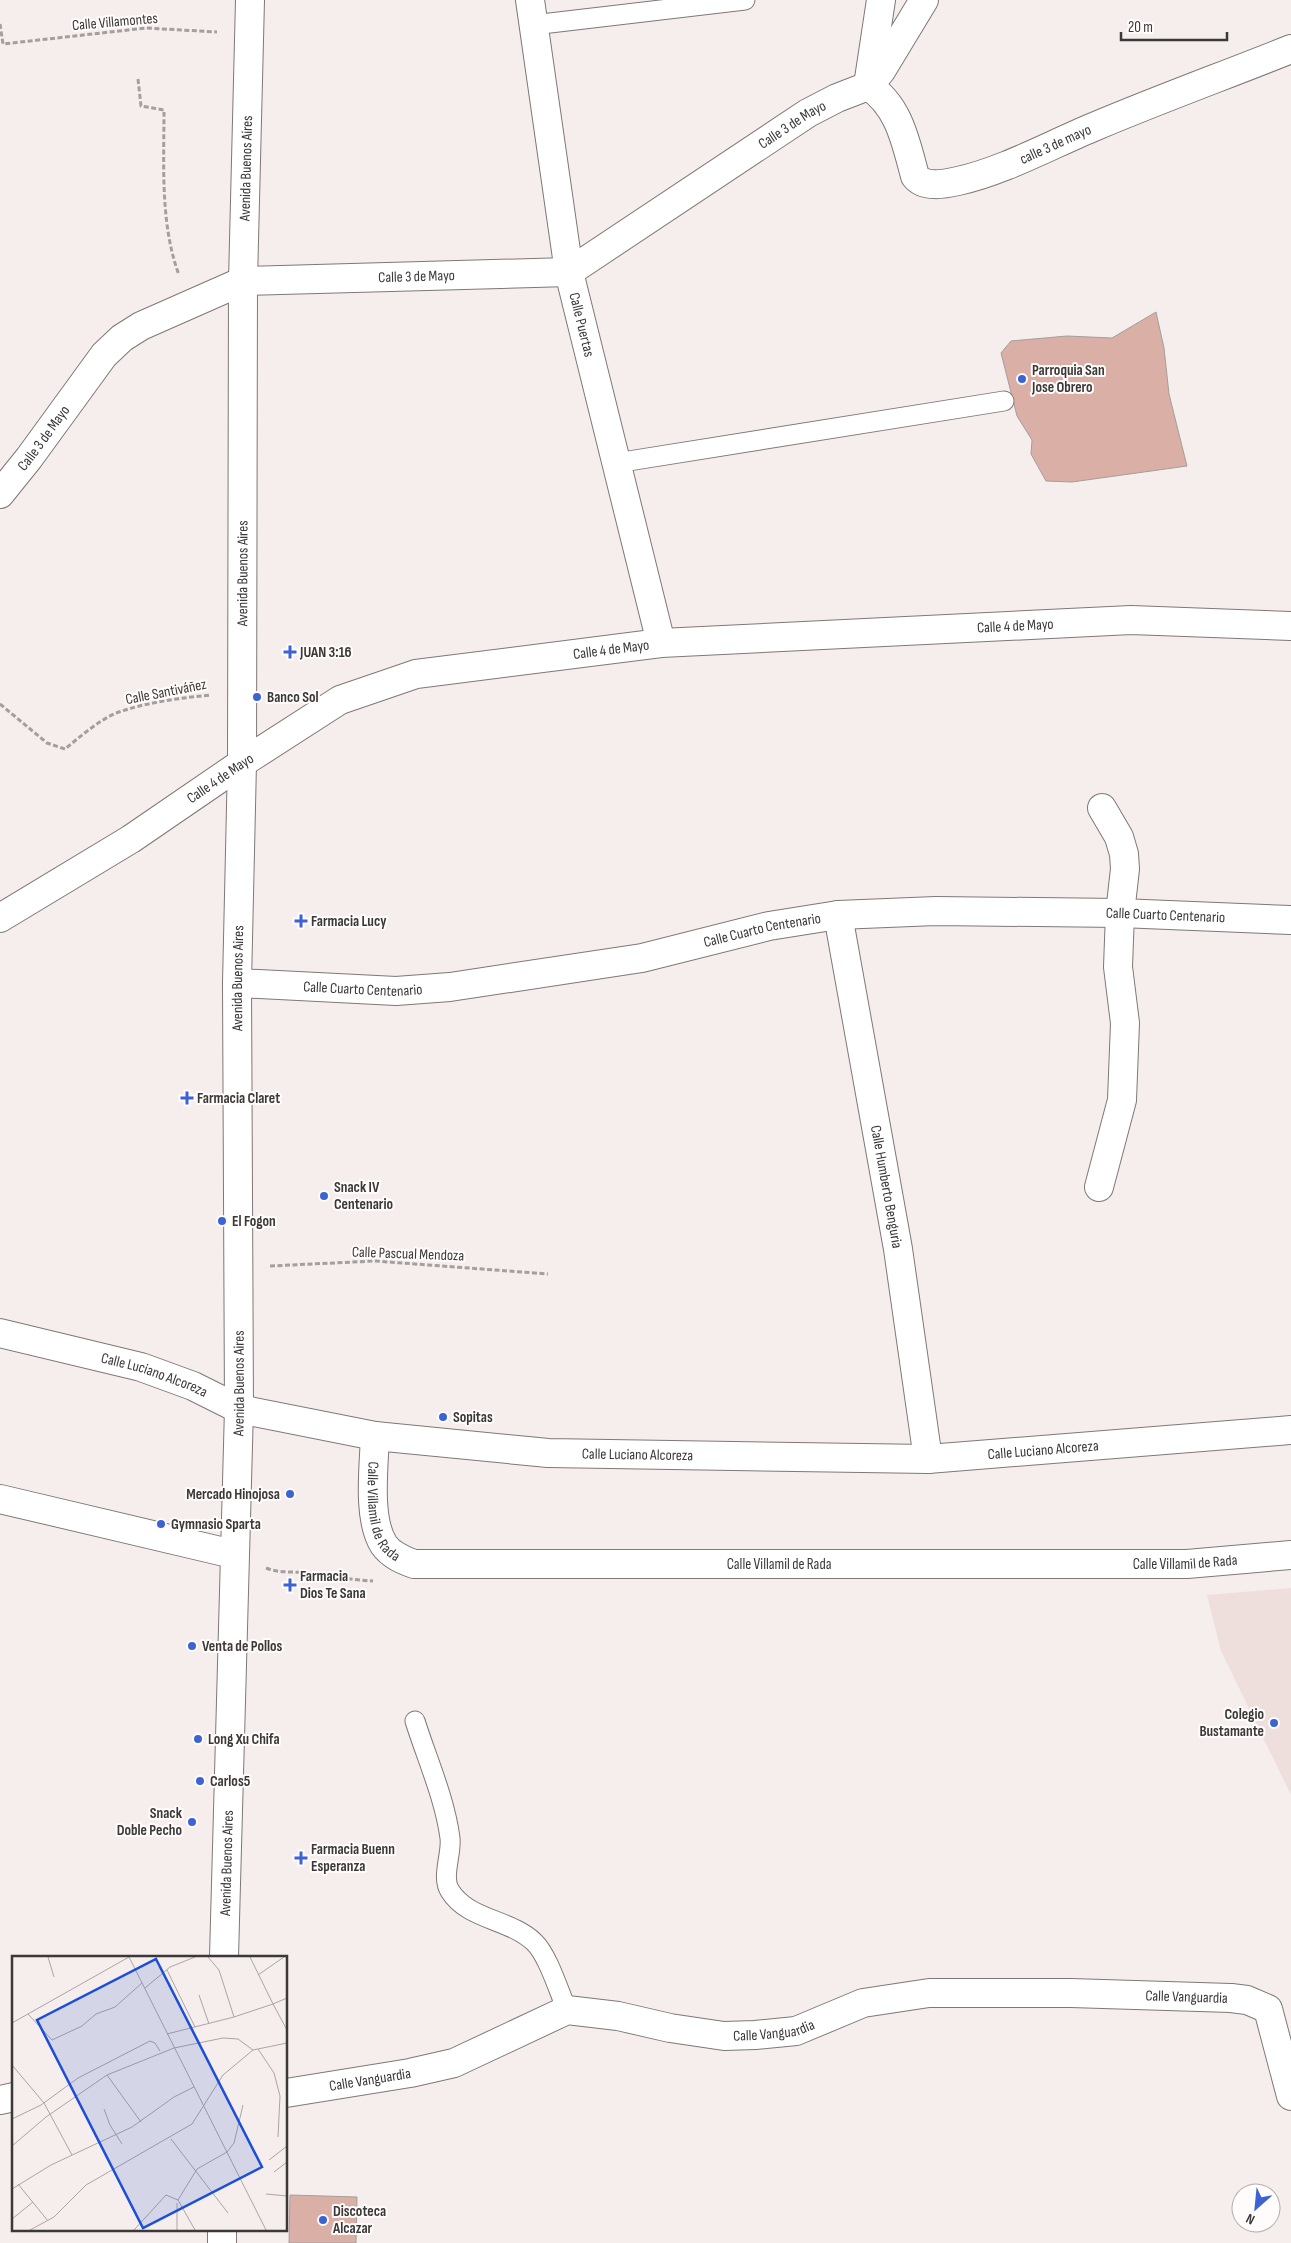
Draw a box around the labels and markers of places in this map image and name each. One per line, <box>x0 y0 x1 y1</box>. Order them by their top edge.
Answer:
place label: Parroquia San Jose Obrero <box>1031 361 1105 397</box>
marker: Parroquia San Jose Obrero <box>1016 373 1028 385</box>
place label: JUAN 3:16 <box>299 643 352 662</box>
marker: JUAN 3:16 <box>284 646 296 658</box>
place label: Banco Sol <box>267 688 319 707</box>
marker: Banco Sol <box>251 691 263 703</box>
place label: Farmacia Lucy <box>311 912 387 931</box>
marker: Farmacia Lucy <box>295 915 307 927</box>
place label: Farmacia Claret <box>197 1089 280 1108</box>
marker: Farmacia Claret <box>181 1092 193 1104</box>
place label: Snack IV Centenario <box>334 1178 393 1214</box>
marker: Snack IV Centenario <box>318 1190 330 1202</box>
place label: El Fogon <box>232 1212 276 1231</box>
marker: El Fogon <box>216 1215 228 1227</box>
place label: Sopitas <box>453 1408 493 1427</box>
marker: Sopitas <box>437 1411 449 1423</box>
place label: Mercado Hinojosa <box>186 1485 280 1504</box>
marker: Mercado Hinojosa <box>284 1488 296 1500</box>
place label: Gymnasio Sparta <box>171 1515 261 1534</box>
marker: Gymnasio Sparta <box>155 1518 167 1530</box>
place label: Farmacia Dios Te Sana <box>300 1567 366 1603</box>
marker: Farmacia Dios Te Sana <box>284 1579 296 1591</box>
place label: Venta de Pollos <box>202 1637 283 1656</box>
marker: Venta de Pollos <box>186 1640 198 1652</box>
place label: Colegio Bustamante <box>1199 1705 1264 1741</box>
marker: Colegio Bustamante <box>1268 1717 1280 1729</box>
place label: Long Xu Chifa <box>208 1730 280 1749</box>
marker: Long Xu Chifa <box>192 1733 204 1745</box>
place label: Carlos5 <box>210 1772 251 1791</box>
marker: Carlos5 <box>194 1775 206 1787</box>
place label: Snack Doble Pecho <box>117 1804 183 1840</box>
marker: Snack Doble Pecho <box>186 1816 198 1828</box>
place label: Farmacia Buenn Esperanza <box>311 1840 395 1876</box>
marker: Farmacia Buenn Esperanza <box>295 1852 307 1864</box>
place label: Discoteca Alcazar <box>332 2202 386 2238</box>
marker: Discoteca Alcazar <box>317 2214 329 2226</box>

